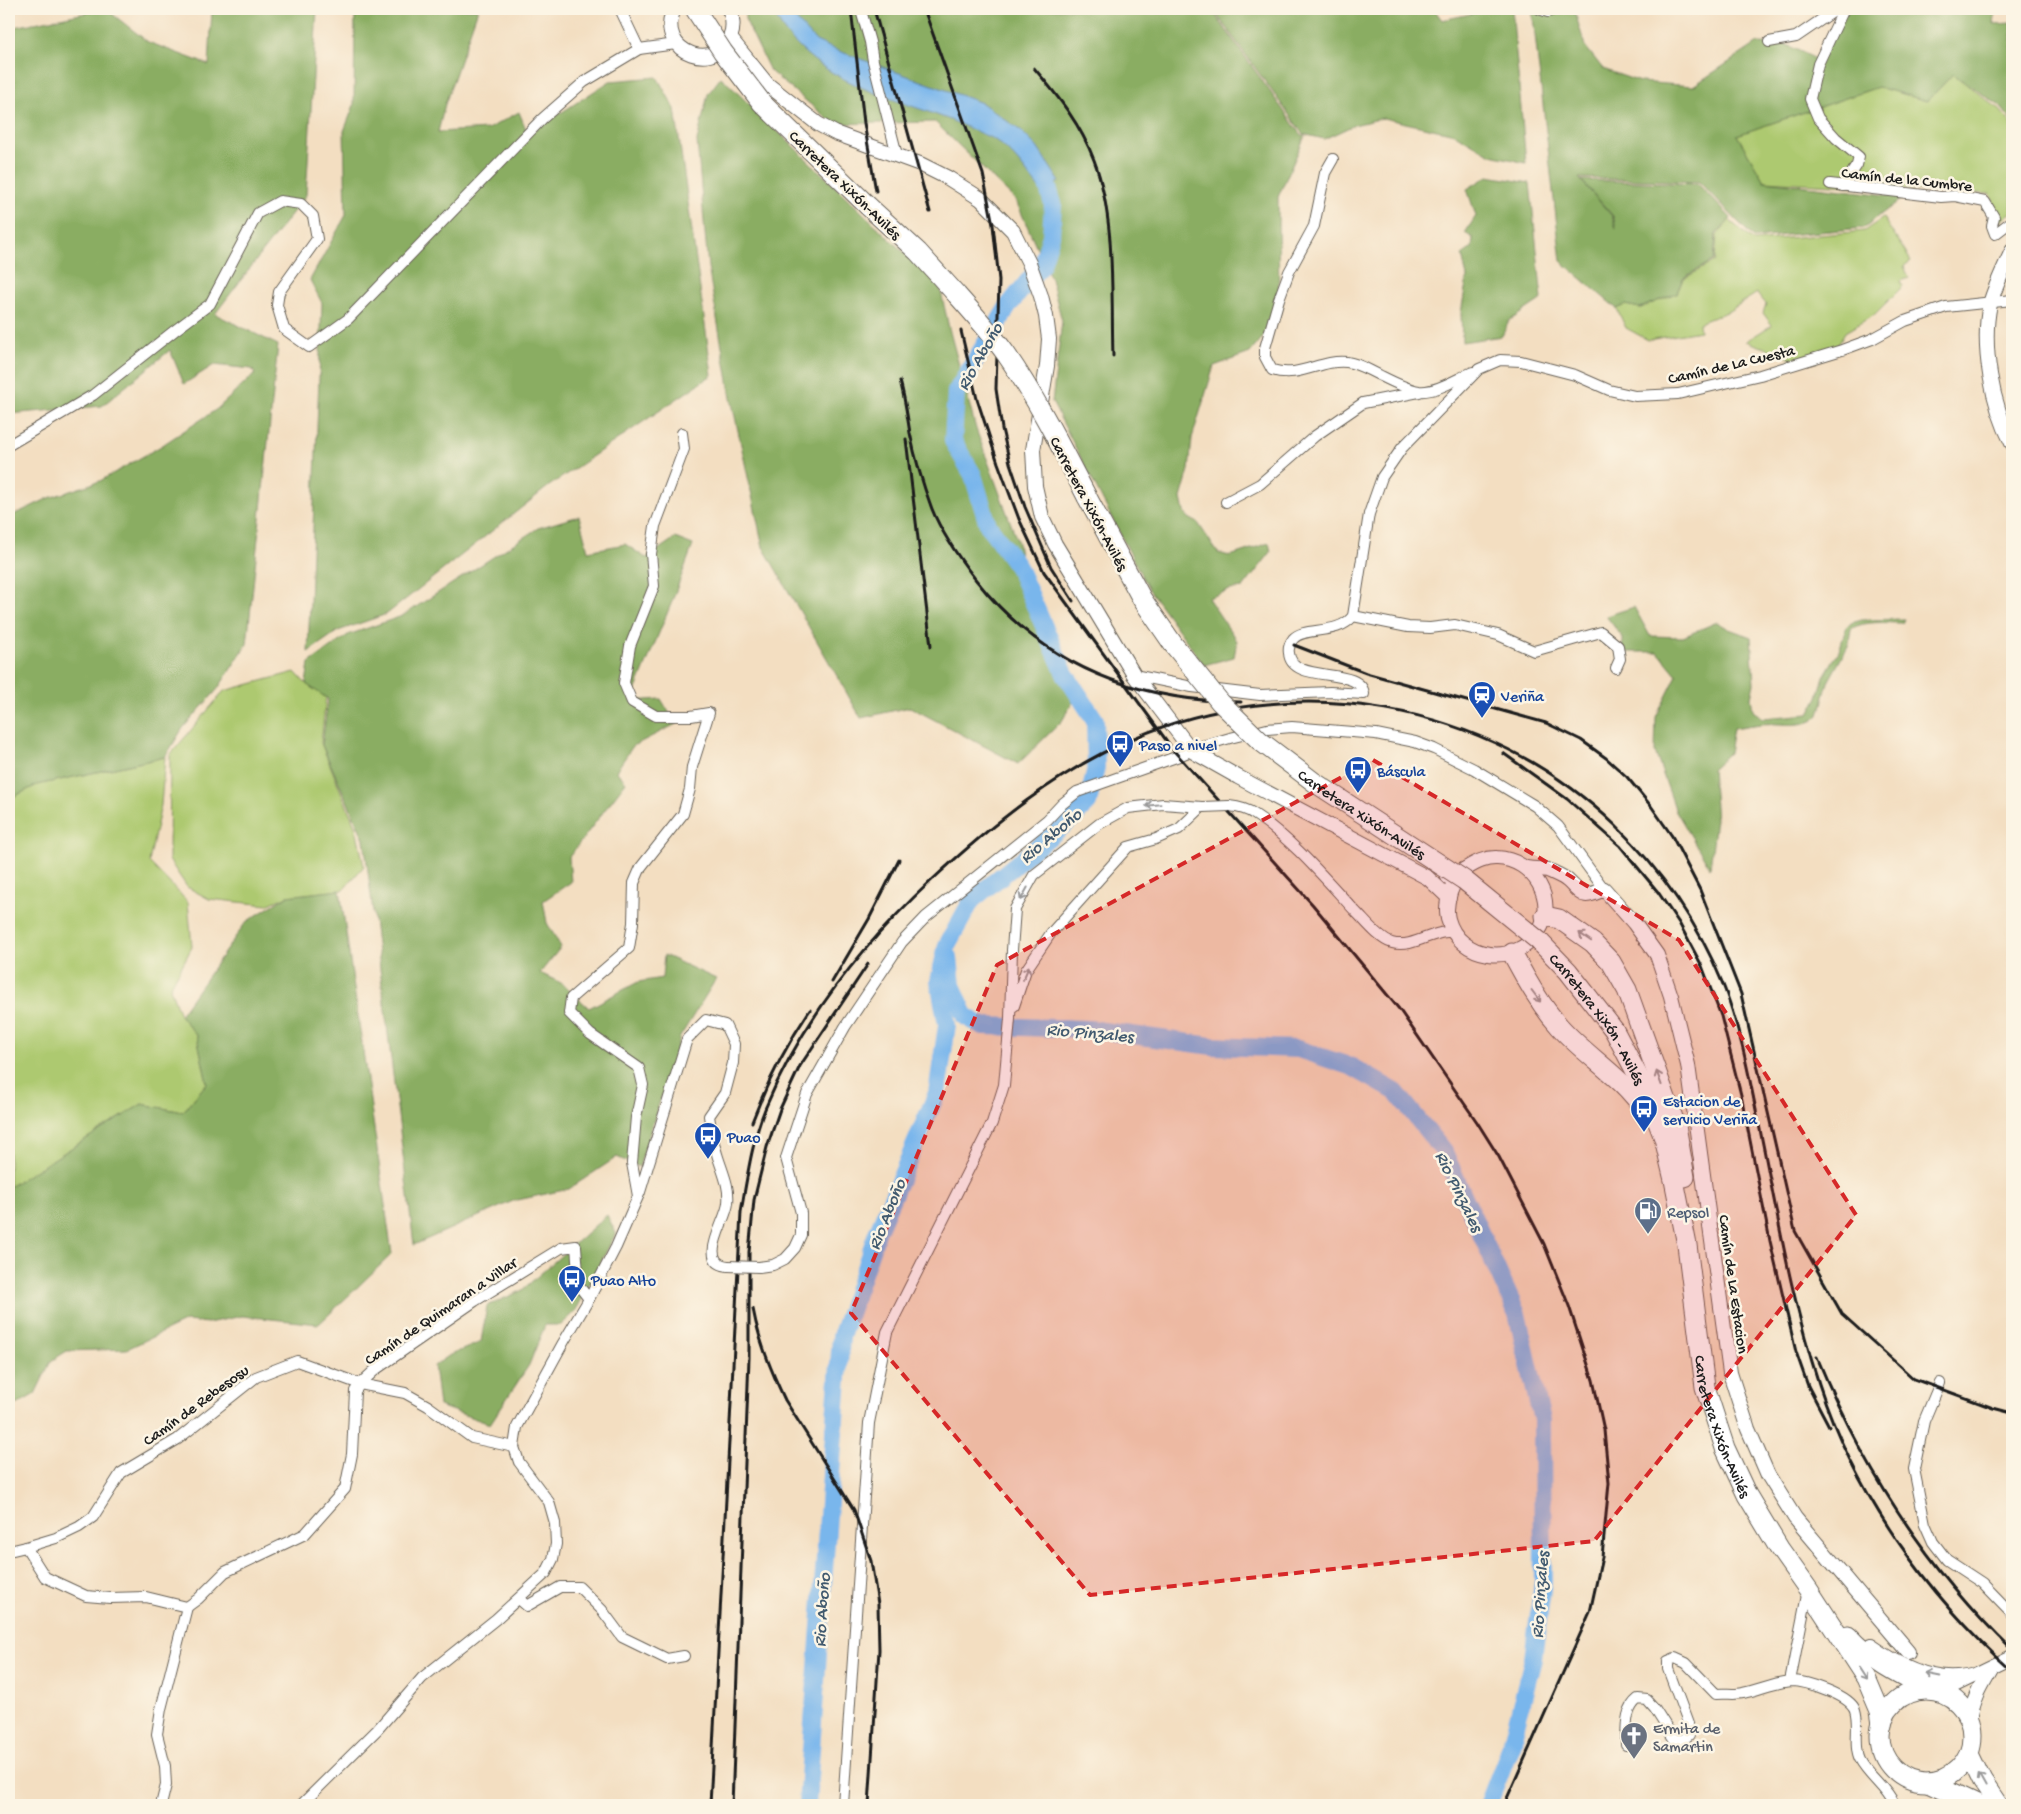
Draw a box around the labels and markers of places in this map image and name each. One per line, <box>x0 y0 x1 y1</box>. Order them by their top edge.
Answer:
station icon: Veriña <box>1467 680 1497 719</box>
place label: Veriña <box>1500 689 1545 708</box>
bus stop icon: Paso a nivel <box>1105 729 1135 768</box>
place label: Paso a nivel <box>1138 738 1217 757</box>
bus stop icon: Báscula <box>1343 755 1373 794</box>
place label: Báscula <box>1376 764 1426 783</box>
bus stop icon: Estacion de servicio Veriña <box>1629 1094 1659 1133</box>
place label: Estacion de servicio Veriña <box>1663 1094 1758 1131</box>
bus stop icon: Puao <box>693 1121 723 1160</box>
place label: Puao <box>726 1130 761 1149</box>
fuel station icon: Repsol <box>1633 1196 1663 1235</box>
place label: Repsol <box>1667 1205 1709 1224</box>
bus stop icon: Puao Alto <box>557 1264 587 1303</box>
place label: Puao Alto <box>590 1273 656 1292</box>
church icon: Ermita de Samartin <box>1619 1721 1649 1760</box>
place label: Ermita de Samartin <box>1653 1721 1721 1758</box>

